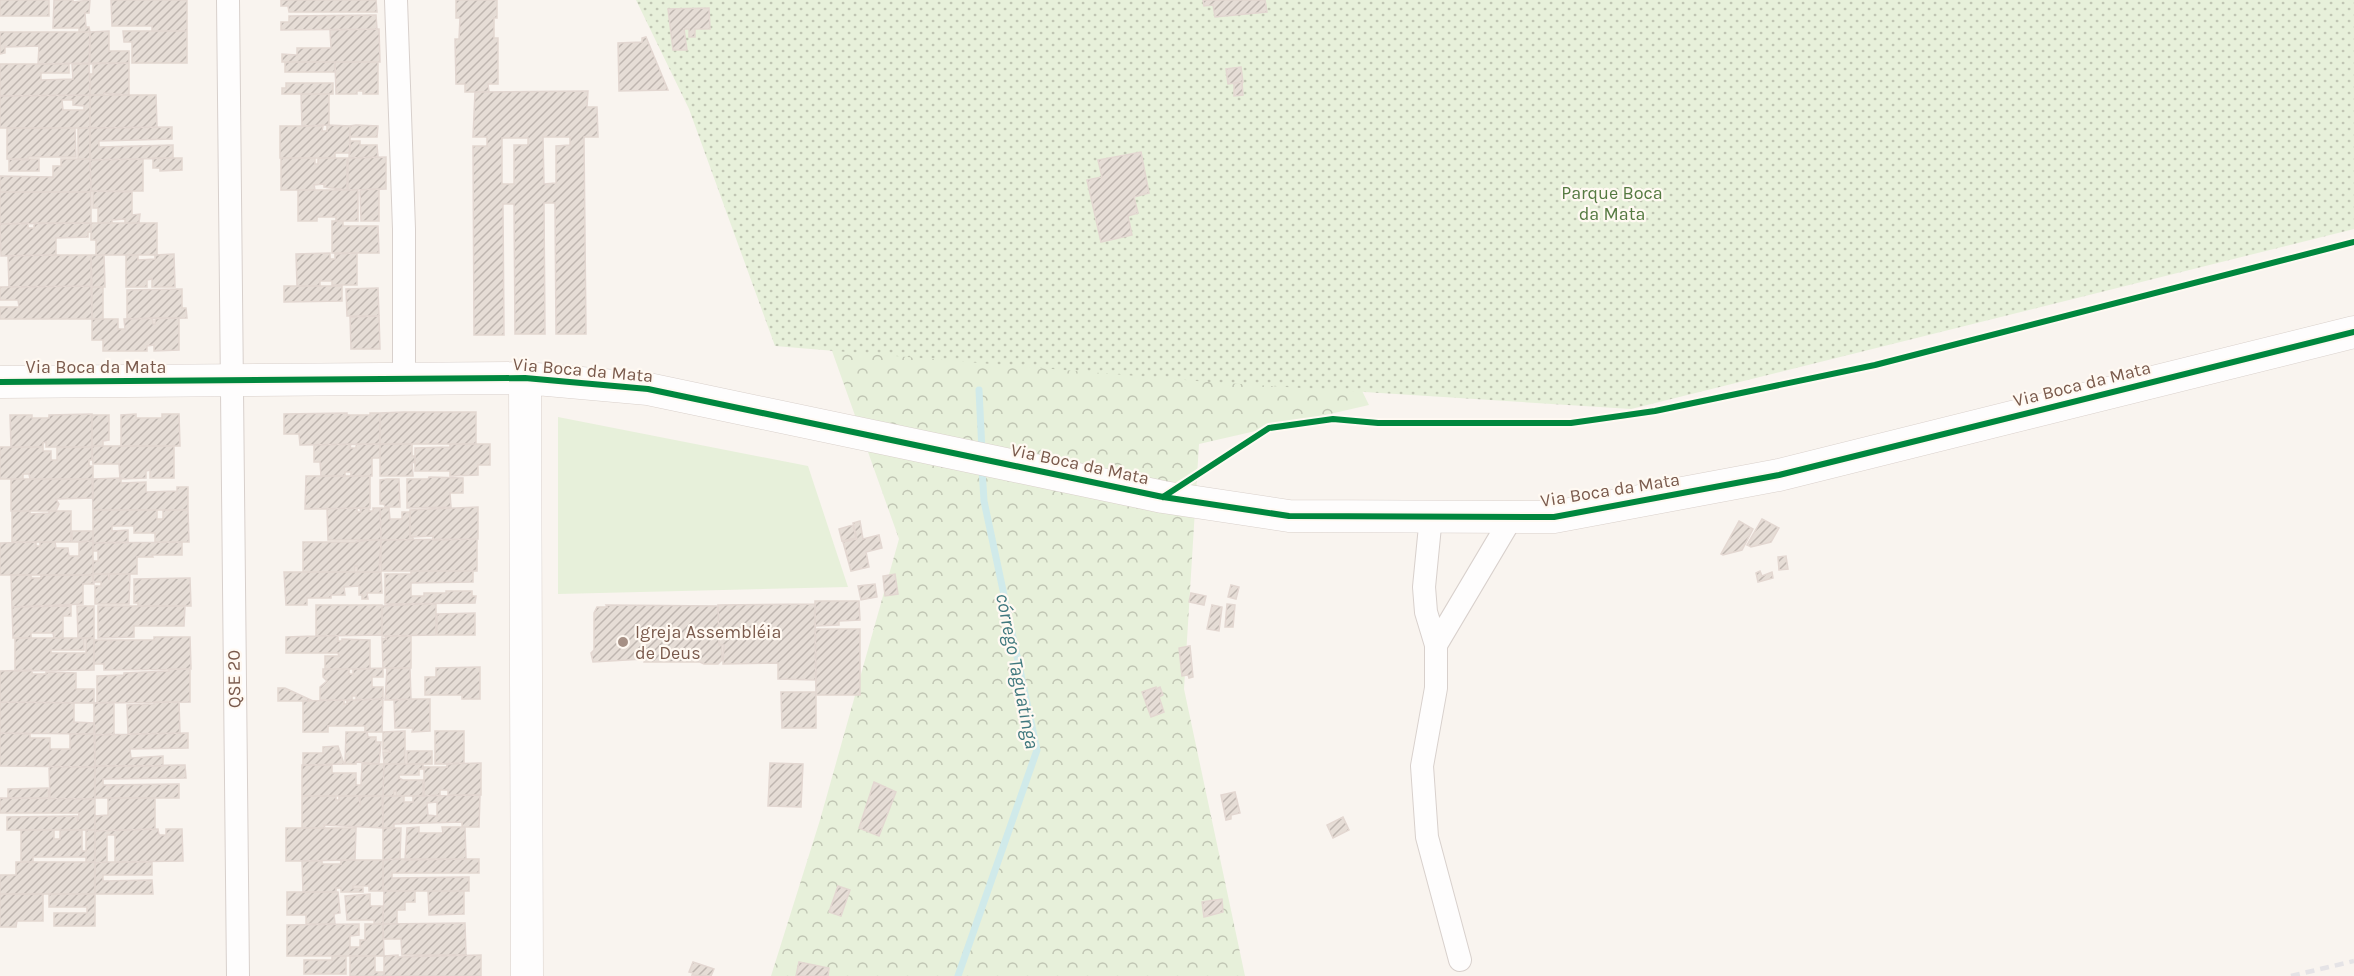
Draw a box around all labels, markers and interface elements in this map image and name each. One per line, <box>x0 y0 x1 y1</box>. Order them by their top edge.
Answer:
park label: Parque Boca da Mata <box>1561 182 1663 225</box>
street label: Via Boca da Mata <box>512 353 654 387</box>
street label: Via Boca da Mata <box>26 356 166 378</box>
street label: Via Boca da Mata <box>2011 356 2153 412</box>
street label: Via Boca da Mata <box>1009 439 1151 489</box>
street label: Via Boca da Mata <box>1539 468 1681 512</box>
water label: córrego Taguatinga <box>991 591 1044 751</box>
place label: Igreja Assembléia de Deus <box>635 621 781 664</box>
marker: Igreja Assembléia de Deus <box>616 635 630 649</box>
street label: QSE 20 <box>222 650 246 708</box>

